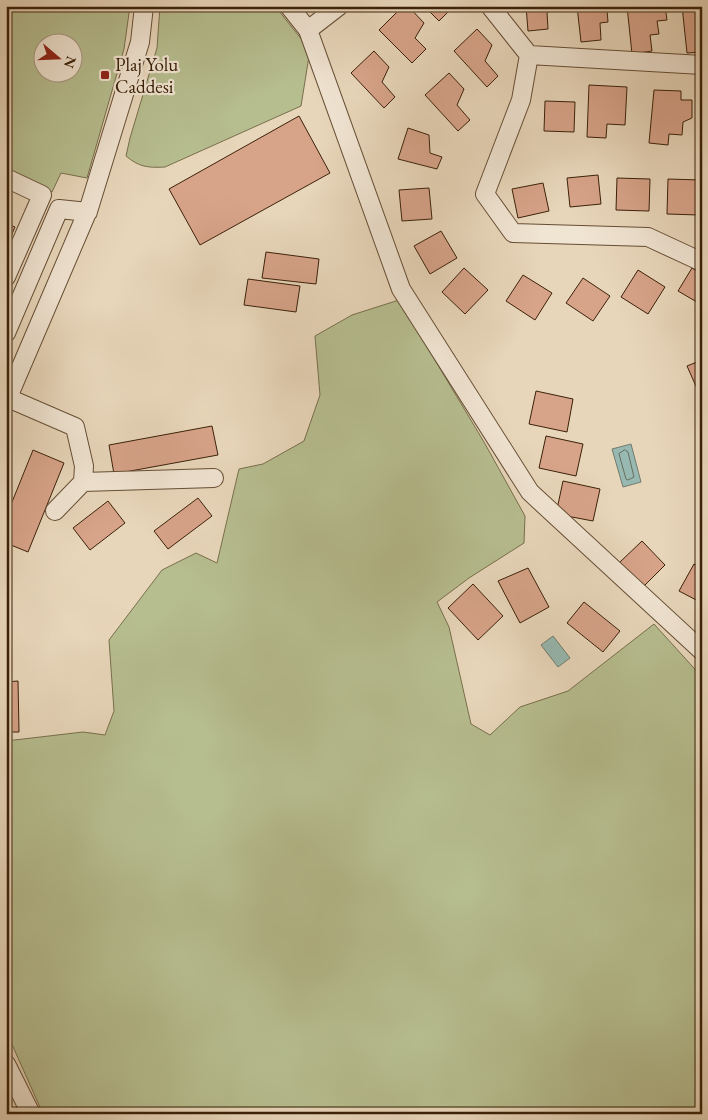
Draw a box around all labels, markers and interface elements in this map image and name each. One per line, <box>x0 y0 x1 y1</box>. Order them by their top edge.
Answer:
north arrow <box>32 32 82 82</box>
place label: Plaj Yolu Caddesi <box>115 52 178 99</box>
text: N <box>60 54 81 71</box>
marker: Plaj Yolu Caddesi <box>99 69 111 81</box>

